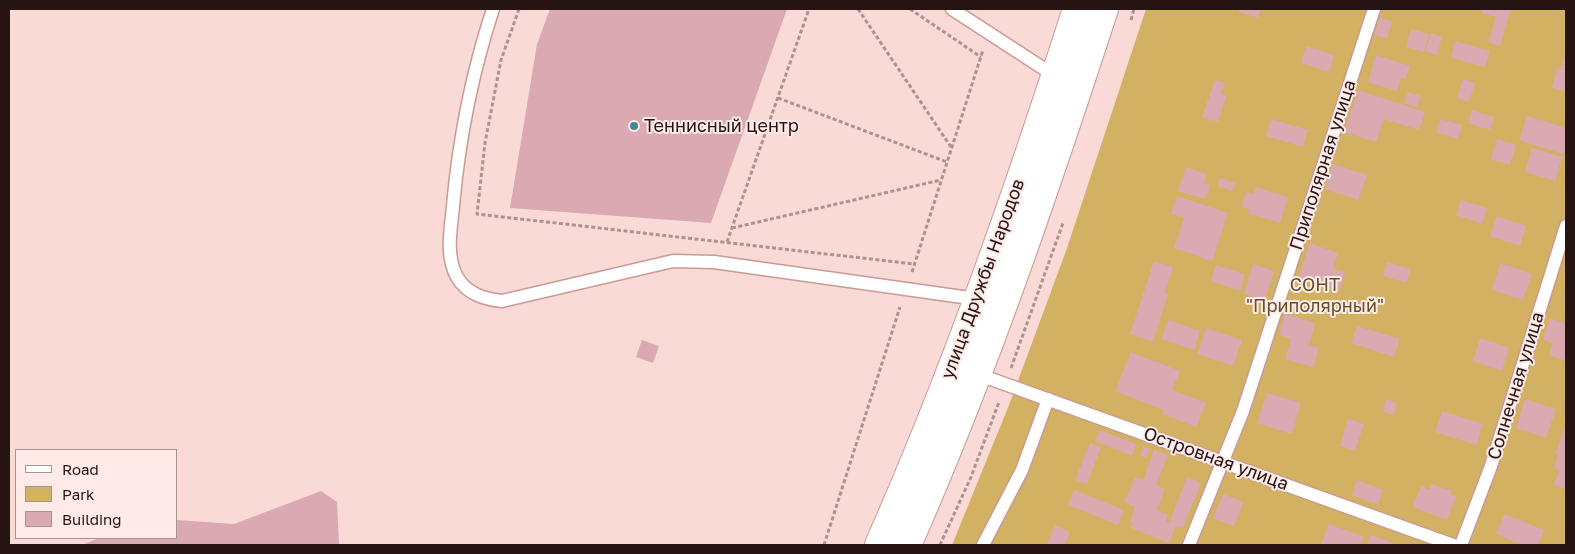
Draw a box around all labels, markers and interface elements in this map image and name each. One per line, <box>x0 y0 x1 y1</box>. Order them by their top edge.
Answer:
street label: Приполярная улица <box>1285 77 1361 253</box>
place label: Теннисный центр <box>644 115 799 137</box>
marker: Теннисный центр <box>628 120 640 132</box>
street label: улица Дружбы Народов <box>937 176 1029 382</box>
park label: СОНТ "Приполярный" <box>1246 274 1384 316</box>
street label: Солнечная улица <box>1483 309 1549 463</box>
street label: Островная улица <box>1141 423 1291 495</box>
legend <box>15 449 178 539</box>
text: Road <box>62 460 99 478</box>
text: Park <box>62 485 94 503</box>
text: Building <box>62 510 122 528</box>

